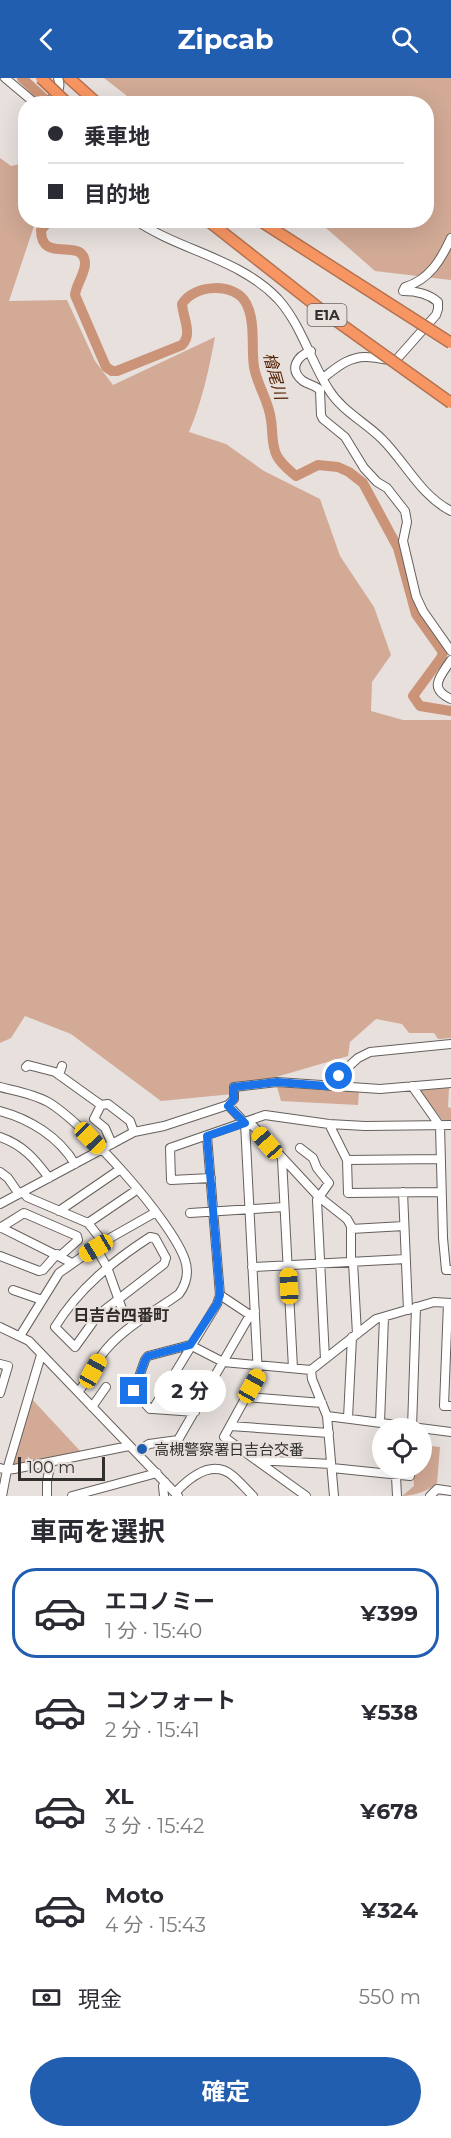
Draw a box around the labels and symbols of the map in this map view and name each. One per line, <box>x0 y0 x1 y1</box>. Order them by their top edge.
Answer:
road number: E1A <box>308 304 346 326</box>
water label: 檜尾川 <box>260 350 291 404</box>
route start <box>325 1062 352 1089</box>
car <box>71 1119 109 1157</box>
car <box>248 1124 286 1162</box>
car <box>76 1231 116 1265</box>
car <box>279 1268 299 1304</box>
district label: 日吉台四番町 <box>73 1306 169 1325</box>
car <box>76 1351 110 1391</box>
car <box>235 1366 269 1406</box>
callout: 2 分 <box>155 1370 227 1412</box>
route end <box>120 1377 147 1404</box>
place label: 高槻警察署日吉台交番 <box>154 1440 304 1459</box>
marker: 高槻警察署日吉台交番 <box>135 1442 149 1456</box>
scale bar <box>18 1454 105 1482</box>

